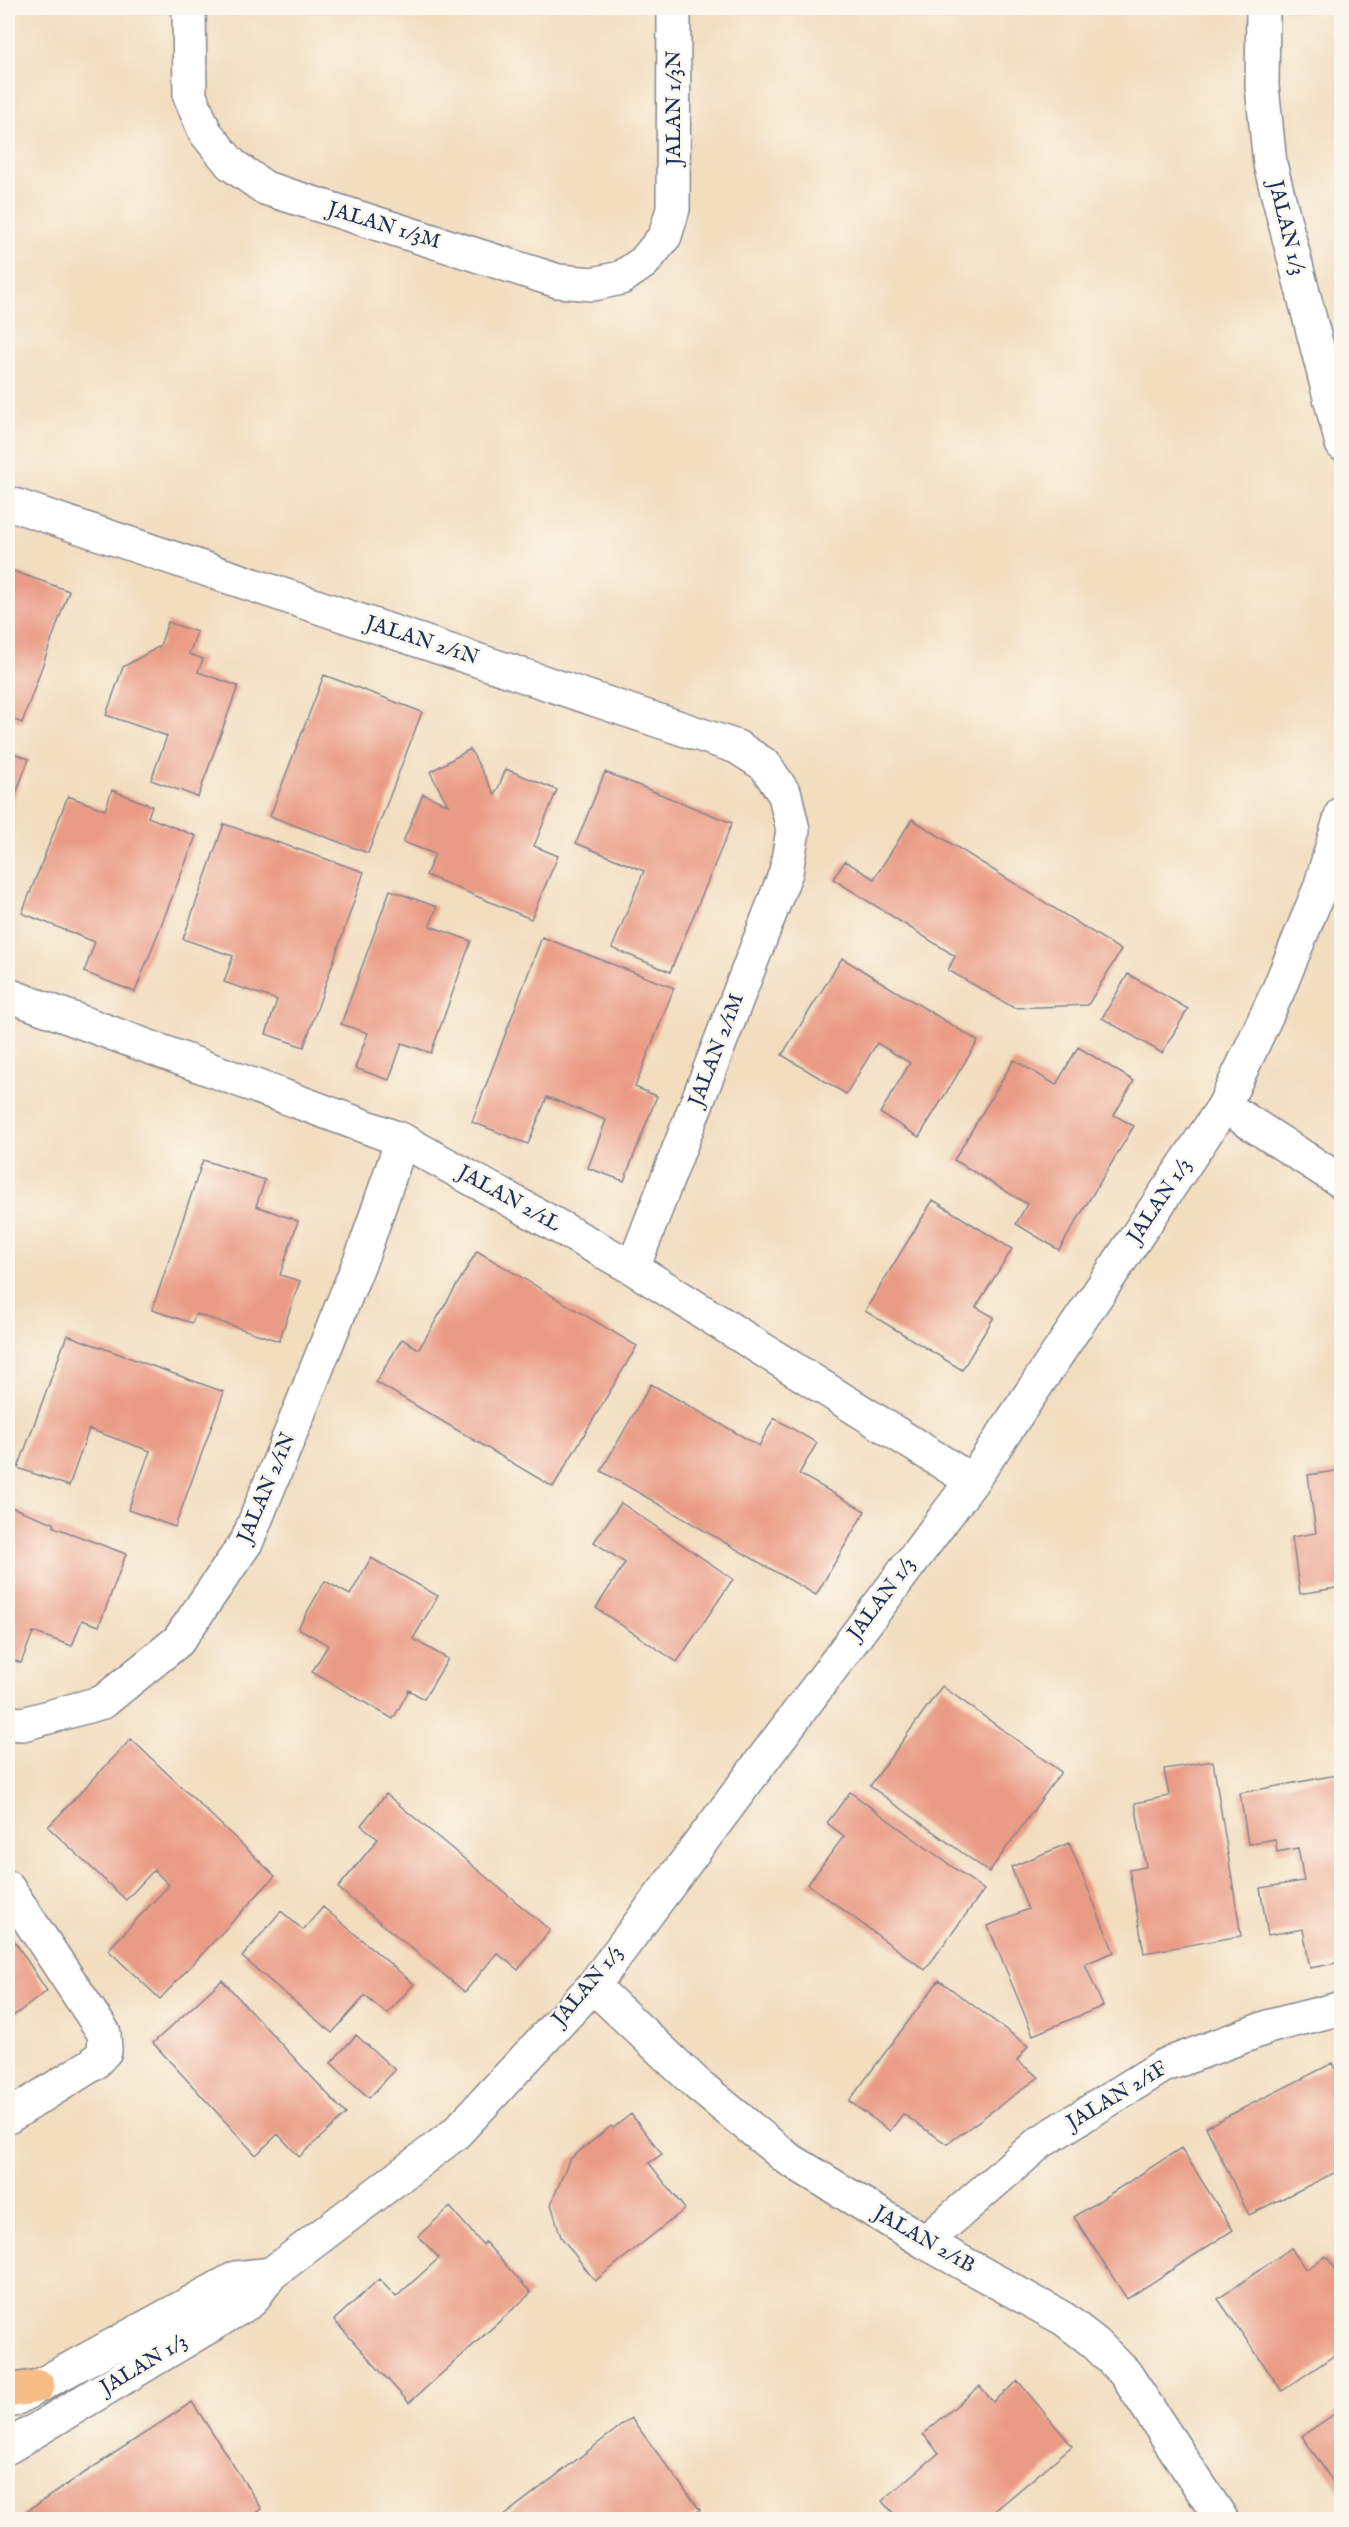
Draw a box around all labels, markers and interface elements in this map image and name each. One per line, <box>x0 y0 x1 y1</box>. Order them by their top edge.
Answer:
street label: JALAN 1/3N <box>661 50 688 168</box>
street label: JALAN 1/3 <box>1261 176 1311 278</box>
street label: JALAN 1/3M <box>322 195 444 256</box>
street label: JALAN 2/1N <box>360 609 482 672</box>
street label: JALAN 2/1M <box>682 990 751 1112</box>
street label: JALAN 1/3 <box>1121 1153 1198 1250</box>
street label: JALAN 2/1L <box>451 1159 565 1238</box>
street label: JALAN 2/1N <box>231 1429 302 1549</box>
street label: JALAN 1/3 <box>841 1552 922 1647</box>
street label: JALAN 1/3 <box>545 1940 630 2033</box>
street label: JALAN 2/1F <box>1060 2056 1172 2138</box>
street label: JALAN 2/1B <box>867 2199 980 2280</box>
street label: JALAN 1/3 <box>94 2328 193 2403</box>

